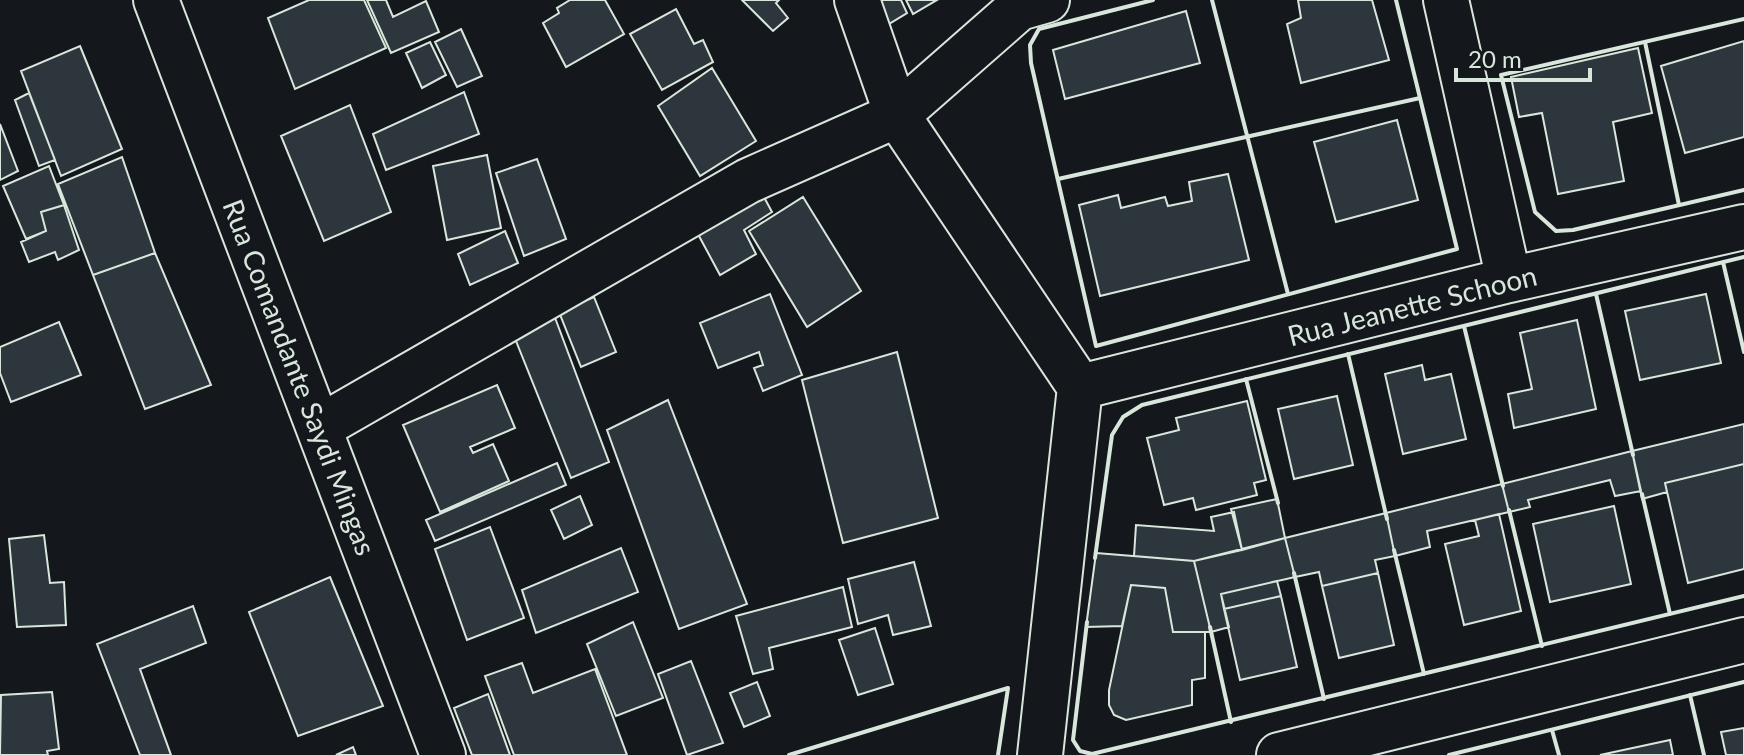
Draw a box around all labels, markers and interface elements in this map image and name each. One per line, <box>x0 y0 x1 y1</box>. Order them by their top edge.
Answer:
scale bar <box>1456 32 1590 82</box>
text: 20 m <box>1468 44 1522 73</box>
street label: Rua Comandante Saydi Mingas <box>216 194 384 560</box>
street label: Rua Jeanette Schoon <box>1284 258 1540 352</box>

